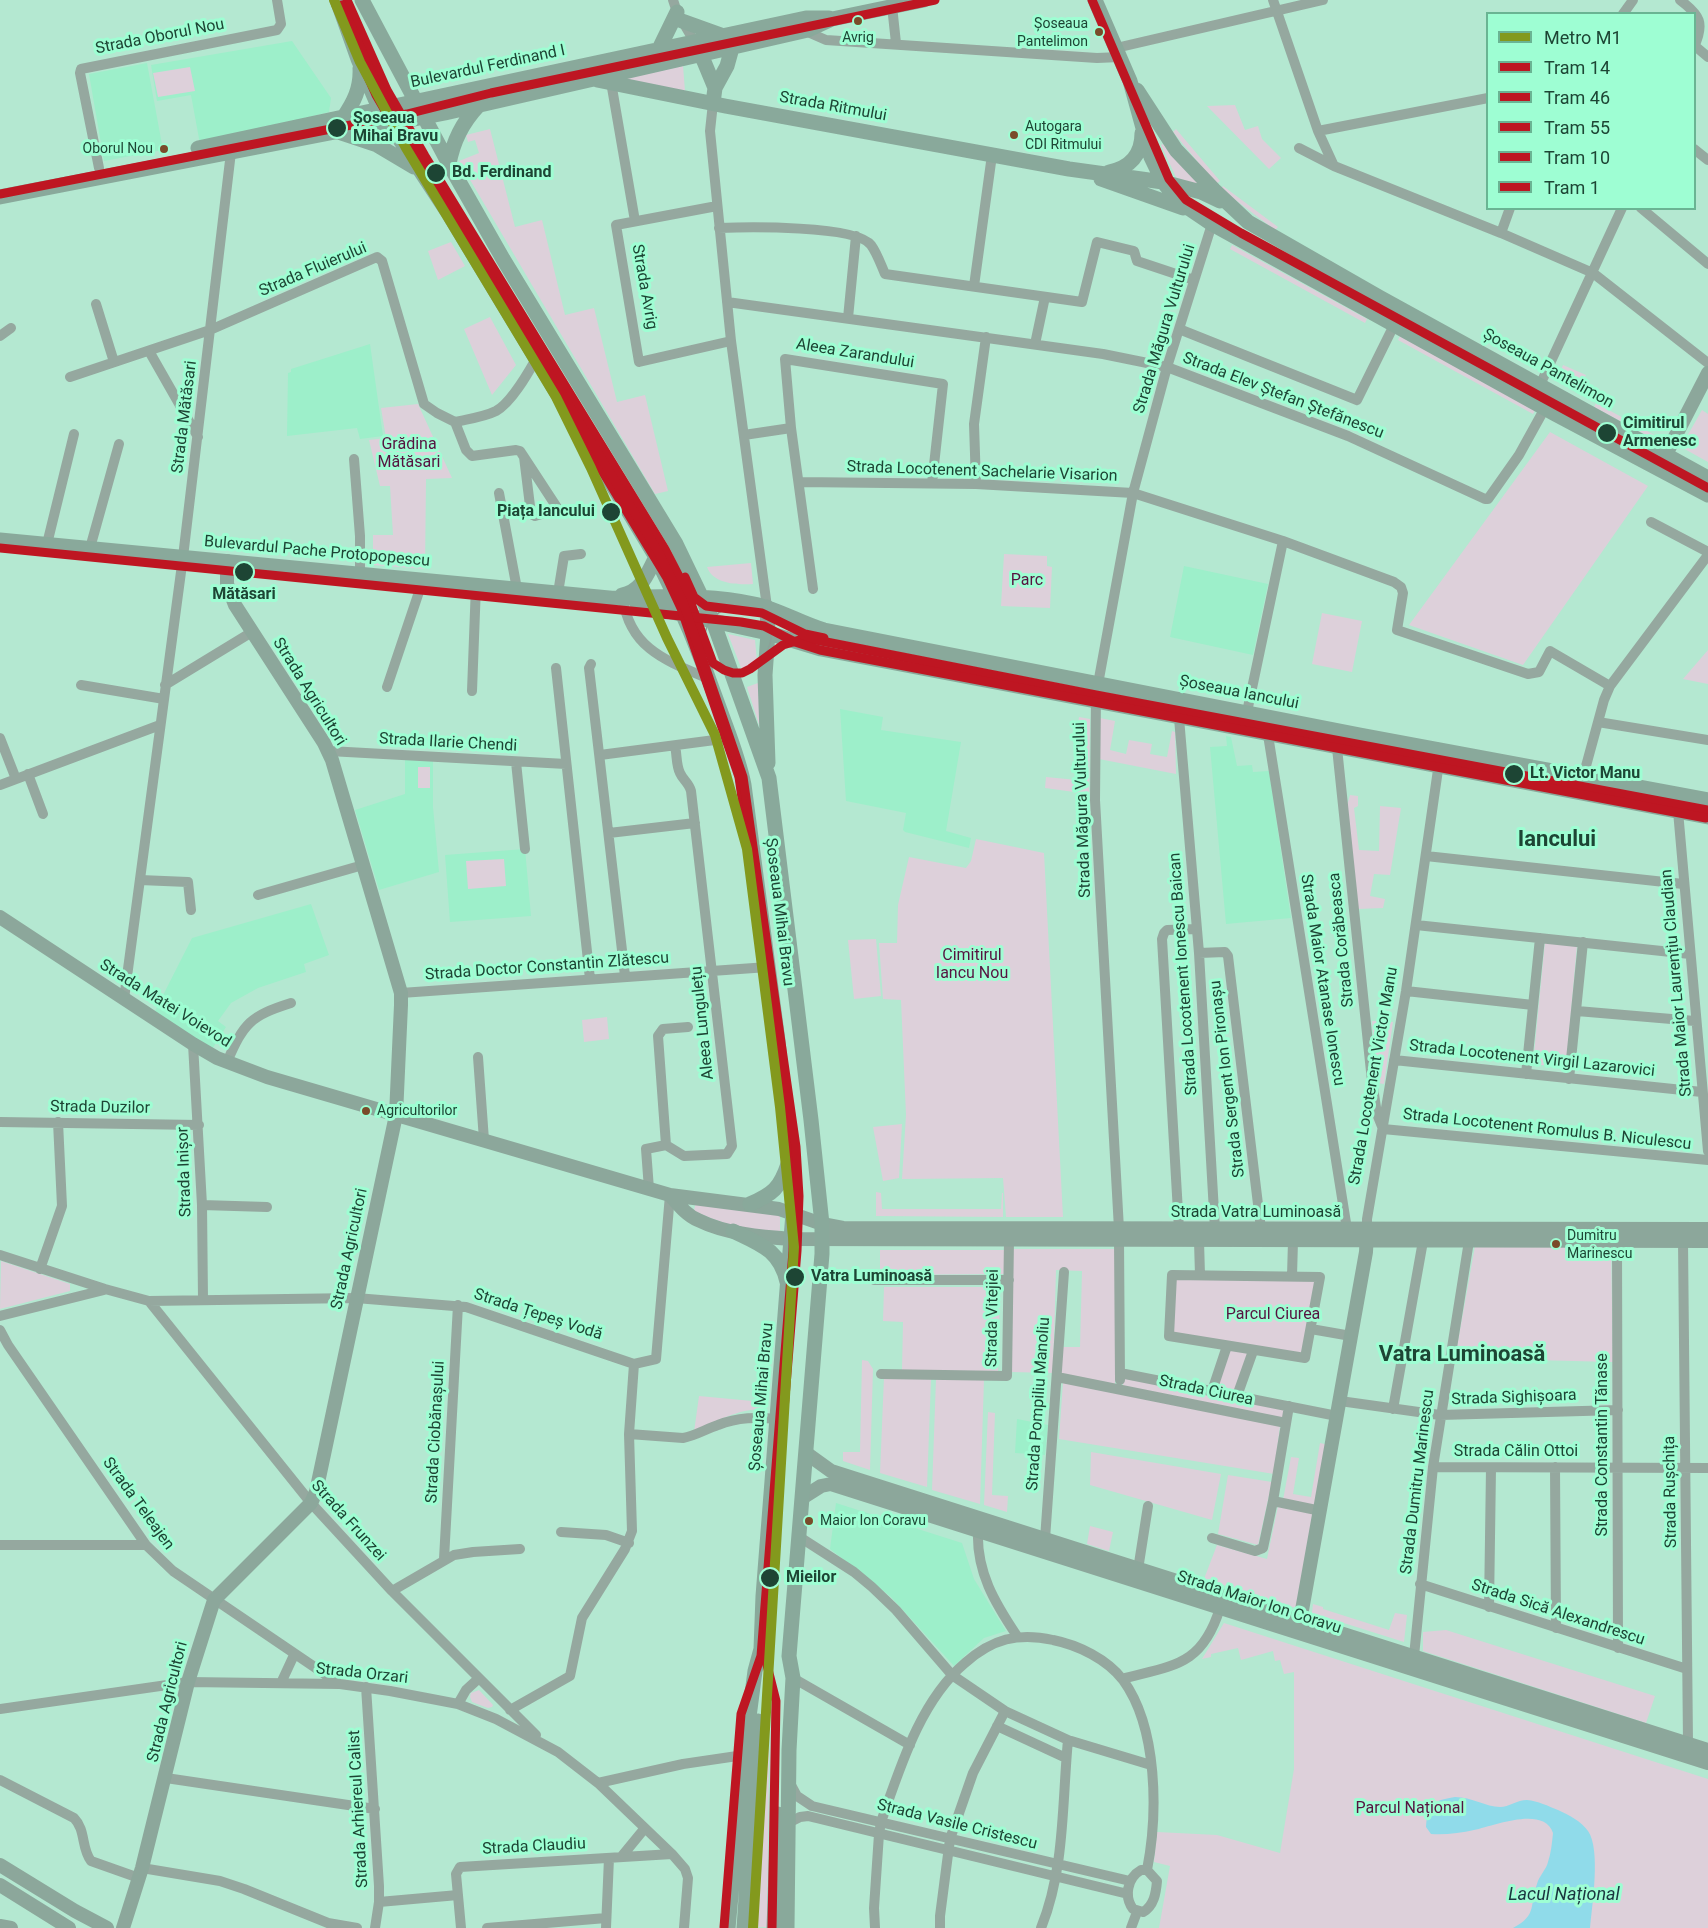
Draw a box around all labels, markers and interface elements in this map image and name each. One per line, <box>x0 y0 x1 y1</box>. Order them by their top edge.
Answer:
legend <box>1486 12 1696 210</box>
street label: Strada Oborul Nou <box>94 15 226 59</box>
marker: Avrig <box>852 15 864 27</box>
place label: Șoseaua Pantelimon <box>1017 16 1088 48</box>
marker: Șoseaua Pantelimon <box>1093 26 1105 38</box>
text: Metro M1 <box>1544 27 1622 48</box>
place label: Avrig <box>842 30 874 46</box>
street label: Bulevardul Ferdinand I <box>409 41 567 93</box>
text: Tram 14 <box>1544 57 1610 78</box>
text: Tram 46 <box>1544 87 1610 108</box>
street label: Strada Ritmului <box>778 88 888 126</box>
place label: Șoseaua Mihai Bravu <box>353 109 438 147</box>
marker: Șoseaua Mihai Bravu <box>326 117 348 139</box>
text: Tram 55 <box>1544 117 1610 138</box>
place label: Autogara CDI Ritmului <box>1025 119 1102 152</box>
marker: Autogara CDI Ritmului <box>1008 129 1020 141</box>
place label: Oborul Nou <box>82 141 153 157</box>
marker: Oborul Nou <box>158 143 170 155</box>
text: Tram 10 <box>1544 147 1610 168</box>
marker: Bd. Ferdinand <box>425 162 447 184</box>
place label: Bd. Ferdinand <box>452 163 552 183</box>
text: Tram 1 <box>1544 177 1600 198</box>
street label: Strada Fluierului <box>256 239 370 301</box>
street label: Strada Măgura Vulturului <box>1130 242 1200 416</box>
street label: Strada Avrig <box>627 243 661 331</box>
street label: Șoseaua Pantelimon <box>1479 325 1617 413</box>
street label: Aleea Zarandului <box>795 335 915 373</box>
street label: Strada Elev Ștefan Ștefănescu <box>1180 349 1386 443</box>
street label: Strada Mătăsari <box>169 360 201 474</box>
place label: Cimitirul Armenesc <box>1623 414 1696 452</box>
marker: Cimitirul Armenesc <box>1596 422 1618 444</box>
park label: Grădina Mătăsari <box>378 435 440 473</box>
street label: Strada Locotenent Sachelarie Visarion <box>846 458 1118 486</box>
marker: Piața Iancului <box>600 501 622 523</box>
place label: Piața Iancului <box>497 502 595 522</box>
street label: Bulevardul Pache Protopopescu <box>203 533 431 571</box>
marker: Mătăsari <box>233 561 255 583</box>
park label: Parc <box>1011 571 1043 591</box>
place label: Mătăsari <box>212 585 276 605</box>
street label: Strada Agricultori <box>268 635 350 749</box>
street label: Șoseaua Iancului <box>1178 672 1300 714</box>
street label: Strada Măgura Vulturului <box>1070 722 1096 898</box>
street label: Strada Ilarie Chendi <box>378 730 518 756</box>
marker: Lt. Victor Manu <box>1503 763 1525 785</box>
place label: Lt. Victor Manu <box>1530 764 1640 784</box>
district label: Iancului <box>1518 827 1596 853</box>
street label: Șoseaua Mihai Bravu <box>760 837 798 987</box>
street label: Strada Locotenent Ionescu Baican <box>1166 852 1202 1096</box>
street label: Strada Maior Laurențiu Claudian <box>1657 868 1697 1098</box>
street label: Strada Corăbeasca <box>1325 872 1359 1008</box>
street label: Strada Maior Atanase Ionescu <box>1296 873 1348 1087</box>
park label: Cimitirul Iancu Nou <box>936 946 1008 984</box>
street label: Strada Doctor Constantin Zlătescu <box>424 949 670 985</box>
street label: Strada Matei Voievod <box>96 956 234 1052</box>
street label: Aleea Lungulețu <box>687 965 719 1081</box>
street label: Strada Locotenent Victor Manu <box>1345 966 1403 1186</box>
street label: Strada Sergent Ion Pironașu <box>1206 979 1250 1179</box>
street label: Strada Locotenent Virgil Lazarovici <box>1408 1037 1656 1081</box>
street label: Strada Duzilor <box>50 1098 150 1118</box>
place label: Agricultorilor <box>377 1103 457 1119</box>
marker: Agricultorilor <box>360 1105 372 1117</box>
street label: Strada Locotenent Romulus B. Niculescu <box>1402 1105 1692 1155</box>
street label: Strada Inișor <box>174 1127 196 1217</box>
street label: Strada Agricultori <box>328 1187 372 1311</box>
street label: Strada Vatra Luminoasă <box>1171 1203 1341 1223</box>
place label: Dumitru Marinescu <box>1567 1228 1632 1260</box>
marker: Dumitru Marinescu <box>1550 1238 1562 1250</box>
marker: Vatra Luminoasă <box>784 1266 806 1288</box>
place label: Vatra Luminoasă <box>811 1267 932 1287</box>
street label: Strada Vitejiei <box>983 1269 1003 1367</box>
street label: Strada Țepeș Vodă <box>471 1285 605 1345</box>
park label: Parcul Ciurea <box>1226 1305 1320 1325</box>
street label: Strada Pompiliu Manoliu <box>1023 1317 1055 1491</box>
street label: Șoseaua Mihai Bravu <box>746 1322 778 1472</box>
district label: Vatra Luminoasă <box>1379 1342 1545 1368</box>
street label: Strada Constantin Tănase <box>1593 1353 1613 1537</box>
street label: Strada Ciobănașului <box>423 1360 449 1504</box>
street label: Strada Ciurea <box>1157 1372 1255 1410</box>
street label: Strada Sighișoara <box>1451 1386 1577 1410</box>
street label: Strada Dumitru Marinescu <box>1397 1389 1439 1575</box>
street label: Strada Rușchița <box>1660 1436 1682 1548</box>
street label: Strada Călin Ottoi <box>1454 1442 1578 1462</box>
street label: Strada Teleajen <box>98 1454 178 1554</box>
street label: Strada Frunzei <box>307 1477 389 1565</box>
place label: Maior Ion Coravu <box>820 1513 926 1529</box>
marker: Maior Ion Coravu <box>803 1515 815 1527</box>
marker: Mieilor <box>759 1567 781 1589</box>
street label: Strada Maior Ion Coravu <box>1175 1567 1343 1639</box>
place label: Mieilor <box>786 1568 836 1588</box>
street label: Strada Sică Alexandrescu <box>1469 1576 1647 1650</box>
street label: Strada Agricultori <box>144 1640 192 1764</box>
street label: Strada Orzari <box>315 1660 409 1688</box>
street label: Strada Arhiereul Calist <box>345 1730 373 1888</box>
street label: Strada Vasile Cristescu <box>875 1796 1039 1854</box>
park label: Parcul Național <box>1356 1799 1464 1819</box>
street label: Strada Claudiu <box>482 1835 586 1859</box>
water label: Lacul Național <box>1508 1884 1620 1906</box>

